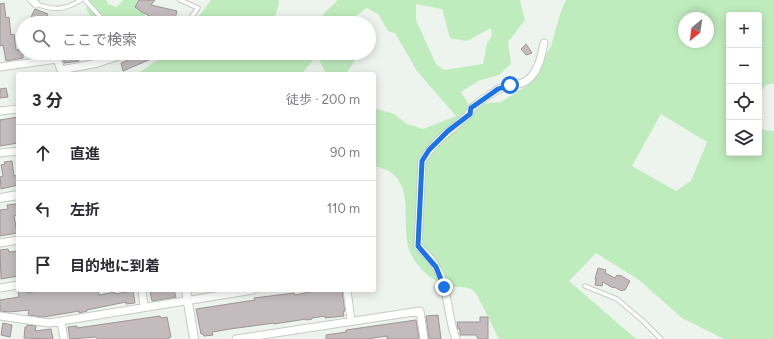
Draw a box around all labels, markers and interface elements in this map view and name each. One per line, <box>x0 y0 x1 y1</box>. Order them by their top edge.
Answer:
north arrow <box>678 12 714 48</box>
map controls <box>726 12 762 156</box>
button: + <box>726 12 762 48</box>
search box <box>16 16 376 60</box>
icon: search <box>30 27 52 49</box>
text: ここで検索 <box>62 31 137 49</box>
button: − <box>726 48 762 84</box>
route start <box>501 76 519 94</box>
button: locate <box>726 84 762 120</box>
text: 3 分 <box>32 90 63 110</box>
text: 徒歩 · 200 m <box>286 92 360 107</box>
button: layers <box>726 120 762 156</box>
icon: ahead <box>32 142 54 164</box>
text: 直進 <box>70 145 100 163</box>
text: 90 m <box>330 145 360 160</box>
icon: left <box>32 198 54 220</box>
text: 左折 <box>70 201 100 219</box>
text: 110 m <box>327 201 360 216</box>
icon: arrive <box>32 254 54 276</box>
text: 目的地に到着 <box>70 257 160 275</box>
route end <box>435 278 453 296</box>

